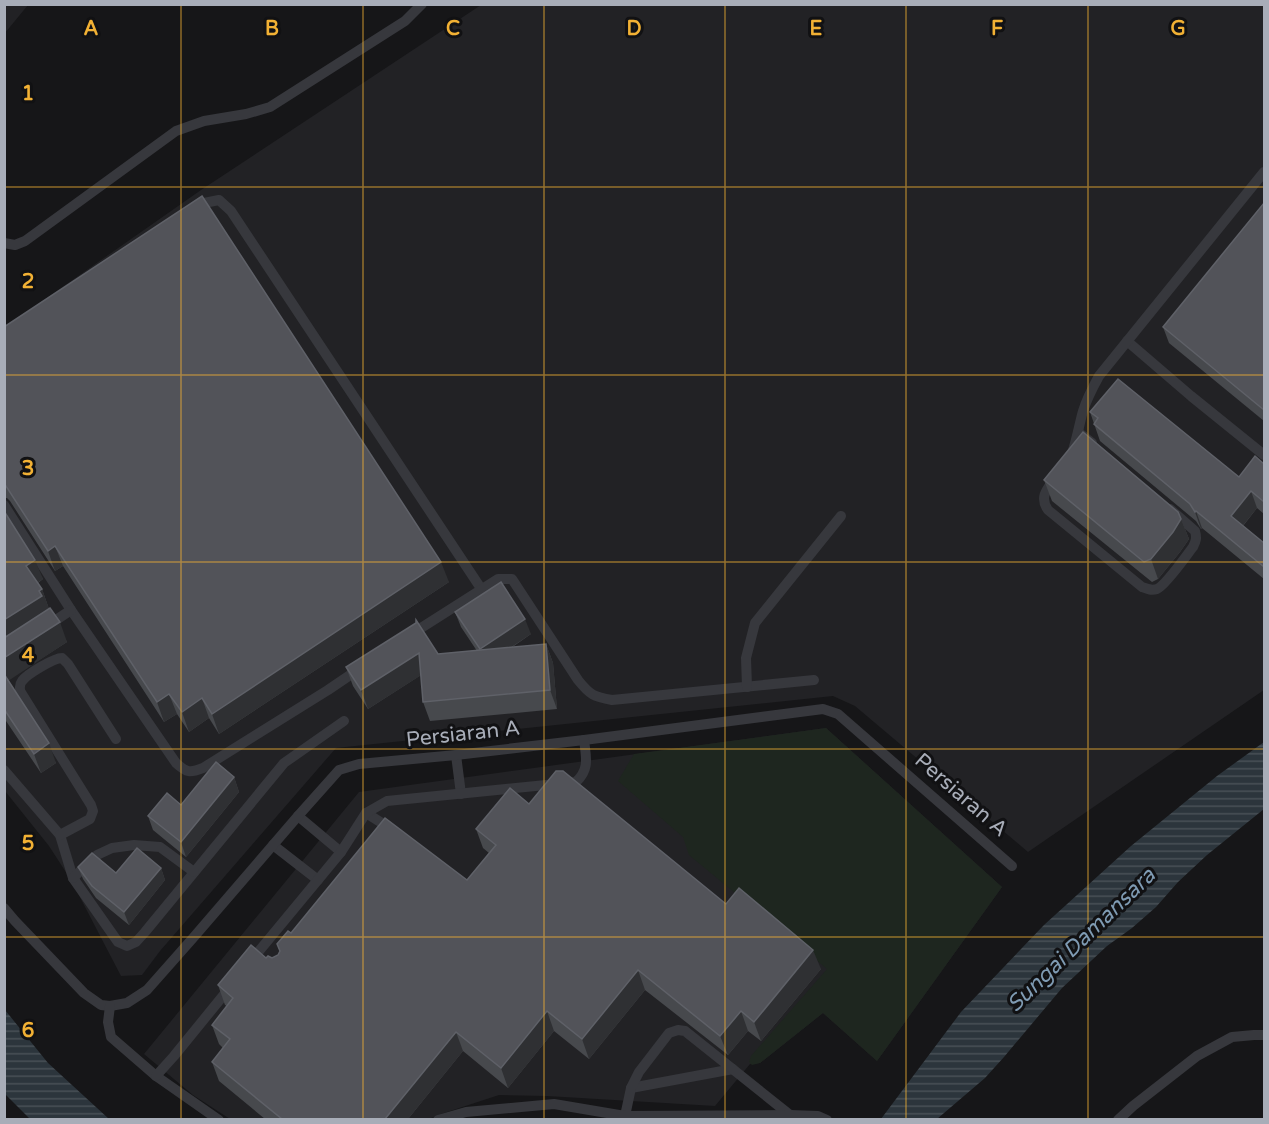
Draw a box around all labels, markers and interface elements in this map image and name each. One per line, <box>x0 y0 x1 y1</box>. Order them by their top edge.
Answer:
text: A <box>84 17 99 41</box>
text: B <box>265 17 279 41</box>
text: C <box>446 17 460 41</box>
text: D <box>626 17 642 41</box>
text: E <box>810 17 823 41</box>
text: F <box>991 17 1003 41</box>
text: G <box>1170 17 1186 41</box>
text: 1 <box>22 82 34 106</box>
text: 2 <box>22 270 34 294</box>
text: 3 <box>22 457 34 481</box>
text: 4 <box>22 644 35 668</box>
street label: Persiaran A <box>405 716 521 752</box>
street label: Persiaran A <box>910 748 1012 842</box>
text: 5 <box>22 832 34 856</box>
water label: Sungai Damansara <box>1001 862 1161 1017</box>
text: 6 <box>22 1019 34 1043</box>

